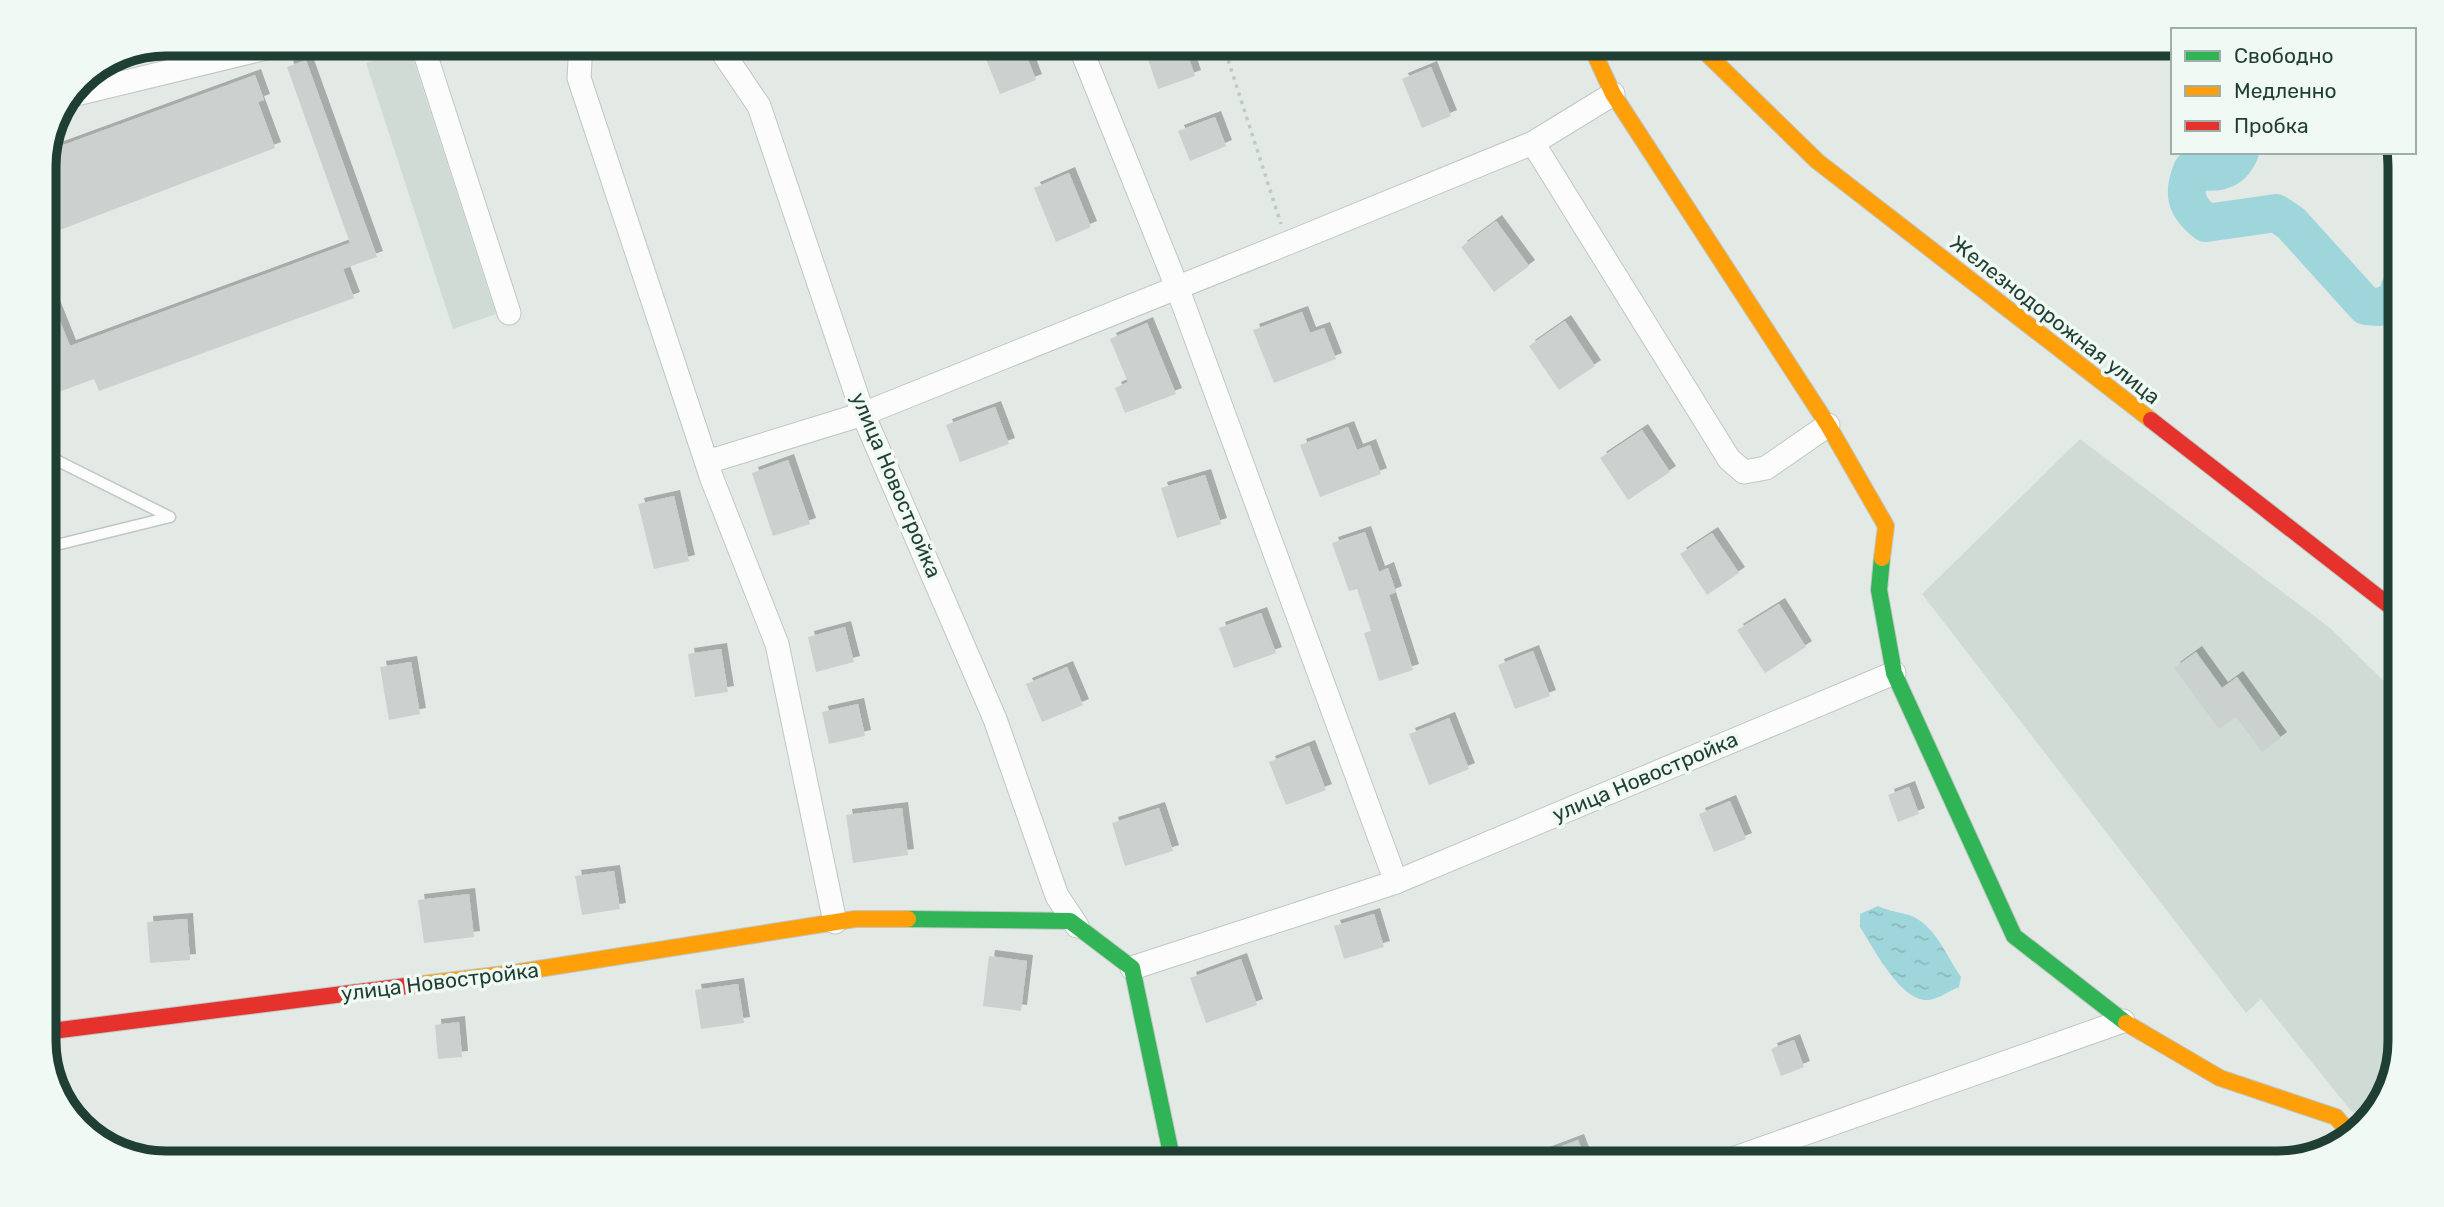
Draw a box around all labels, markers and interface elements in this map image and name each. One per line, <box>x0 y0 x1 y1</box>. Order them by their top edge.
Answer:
legend <box>2171 28 2416 154</box>
text: Свободно <box>2234 43 2334 68</box>
text: Медленно <box>2234 78 2337 103</box>
text: Пробка <box>2234 113 2309 138</box>
street label: Железнодорожная улица <box>1945 230 2165 409</box>
street label: улица Новостройка <box>846 388 947 581</box>
street label: улица Новостройка <box>1548 726 1741 827</box>
street label: улица Новостройка <box>340 957 540 1006</box>

